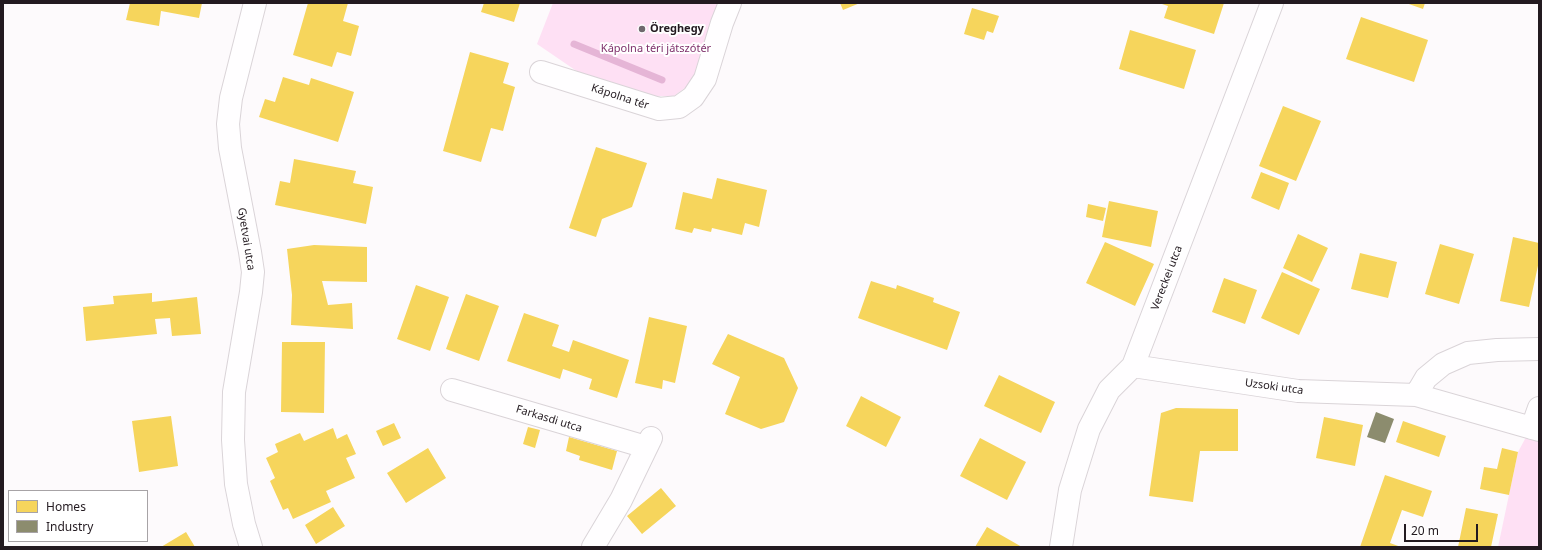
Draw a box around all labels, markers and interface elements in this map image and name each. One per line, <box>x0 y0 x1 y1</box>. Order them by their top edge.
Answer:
place label: Öreghegy <box>650 22 704 36</box>
marker: Öreghegy <box>637 24 647 34</box>
park label: Kápolna téri játszótér <box>601 42 711 56</box>
street label: Kápolna tér <box>590 81 650 113</box>
street label: Gyetvai utca <box>235 207 257 271</box>
street label: Vereckei utca <box>1149 244 1185 312</box>
street label: Uzsoki utca <box>1244 376 1304 398</box>
street label: Farkasdi utca <box>514 403 584 435</box>
legend <box>8 490 148 542</box>
text: Homes <box>46 498 86 515</box>
scale bar <box>1406 516 1480 542</box>
text: Industry <box>46 518 93 535</box>
text: 20 m <box>1411 522 1439 539</box>

